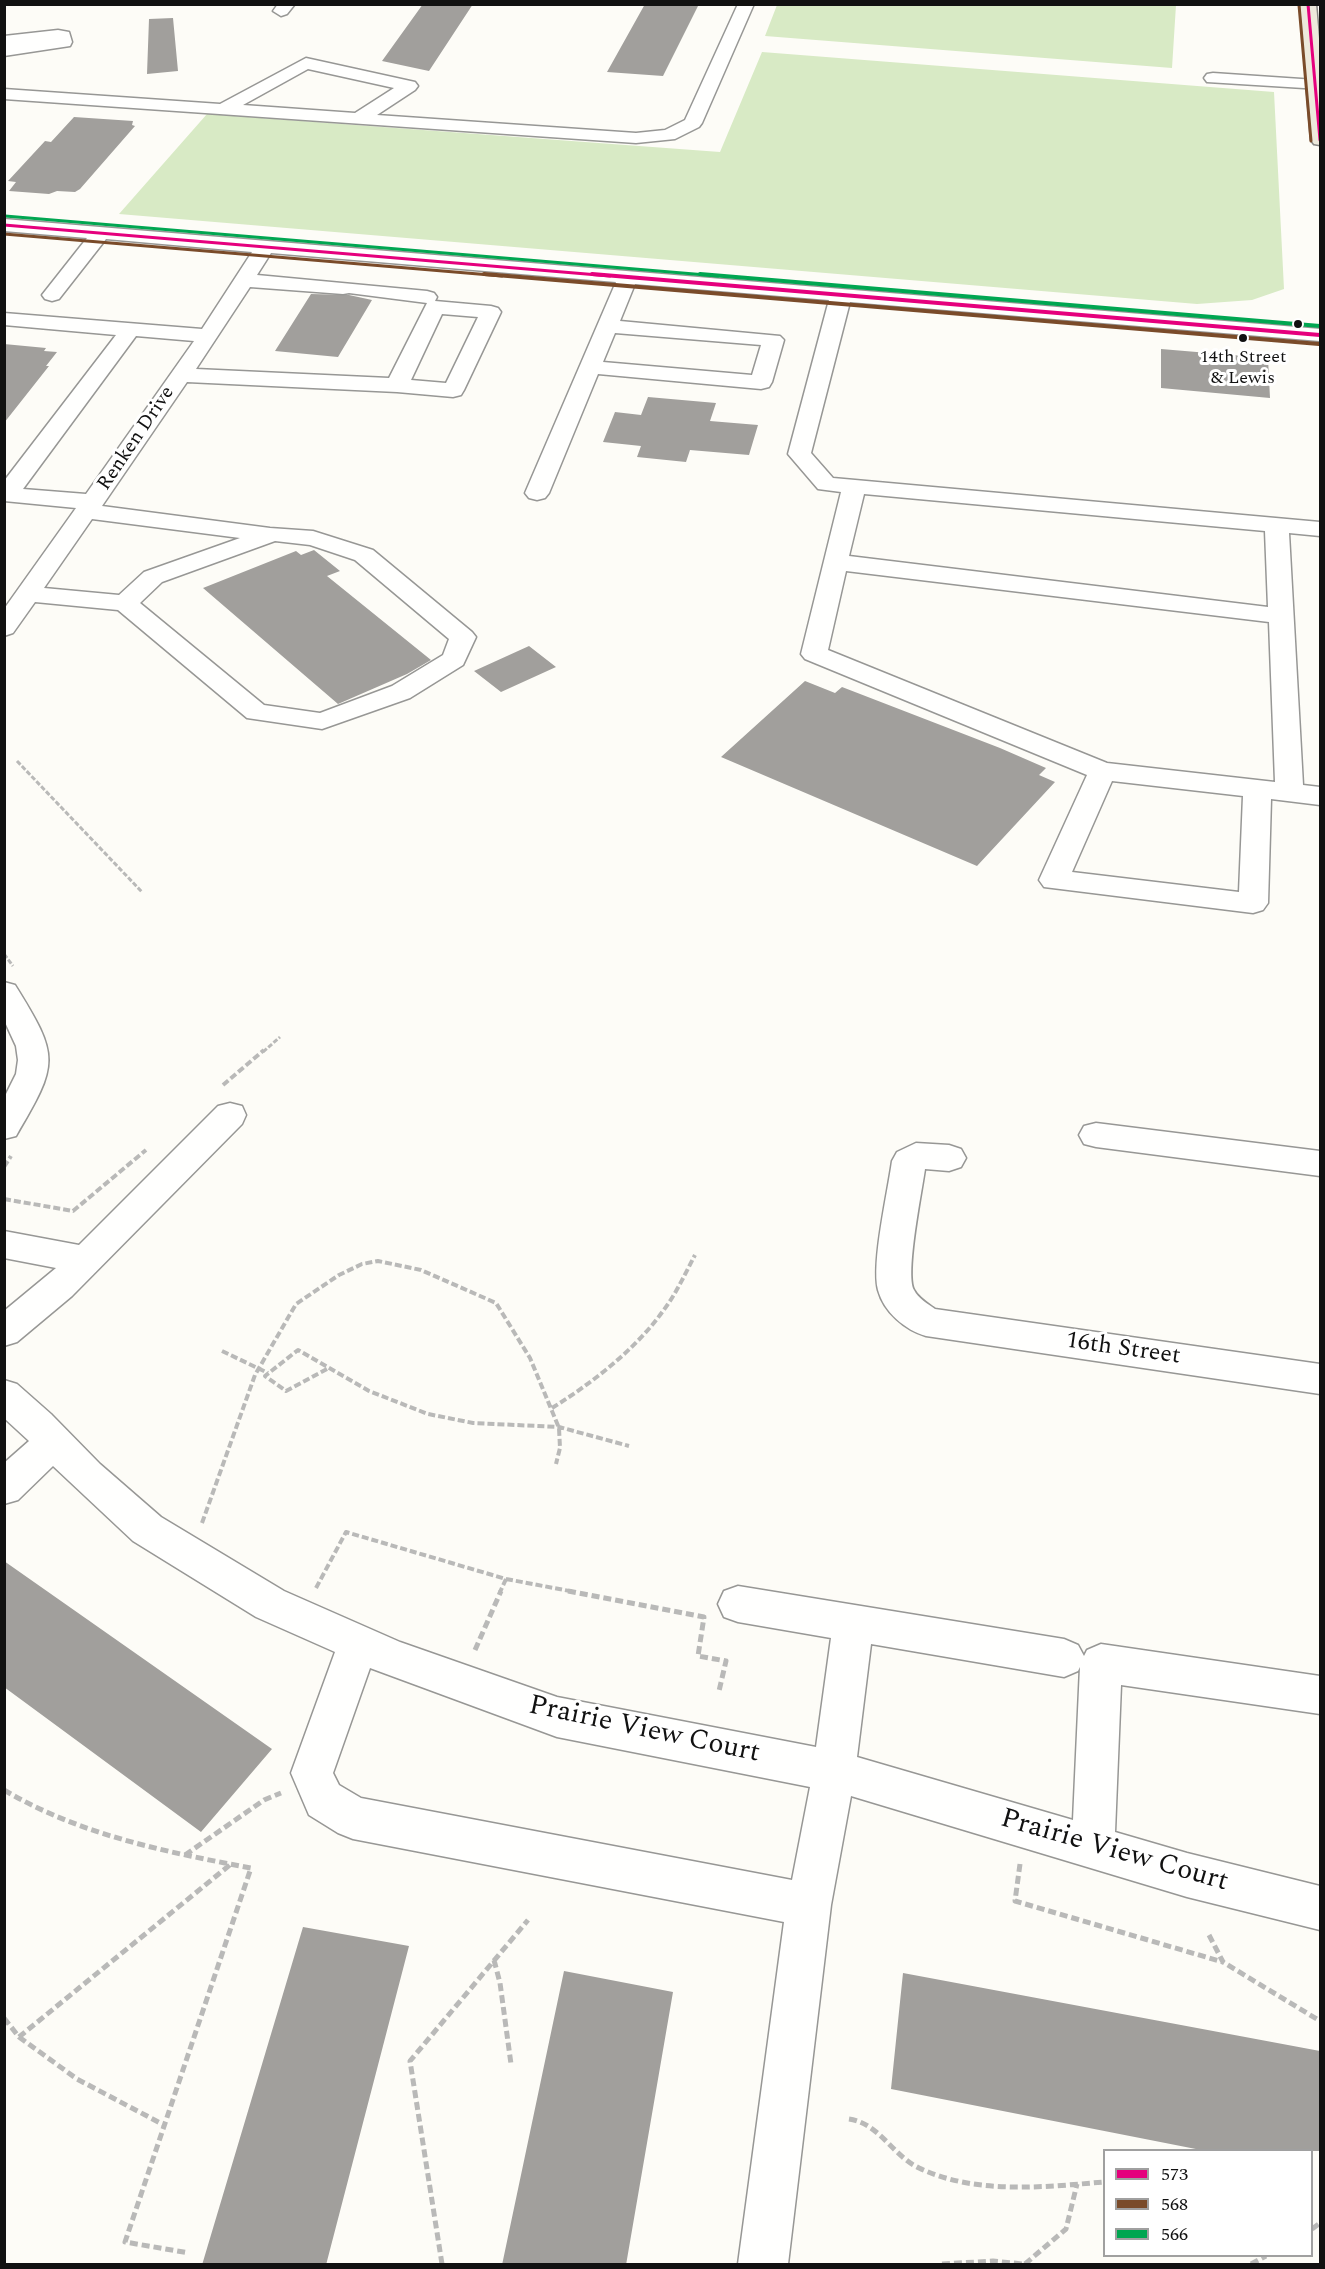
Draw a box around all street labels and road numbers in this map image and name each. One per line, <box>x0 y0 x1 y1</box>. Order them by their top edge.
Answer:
street label: Renken Drive <box>93 382 181 496</box>
street label: 16th Street <box>1064 1328 1182 1372</box>
street label: Prairie View Court <box>525 1690 763 1772</box>
street label: Prairie View Court <box>996 1803 1232 1901</box>

